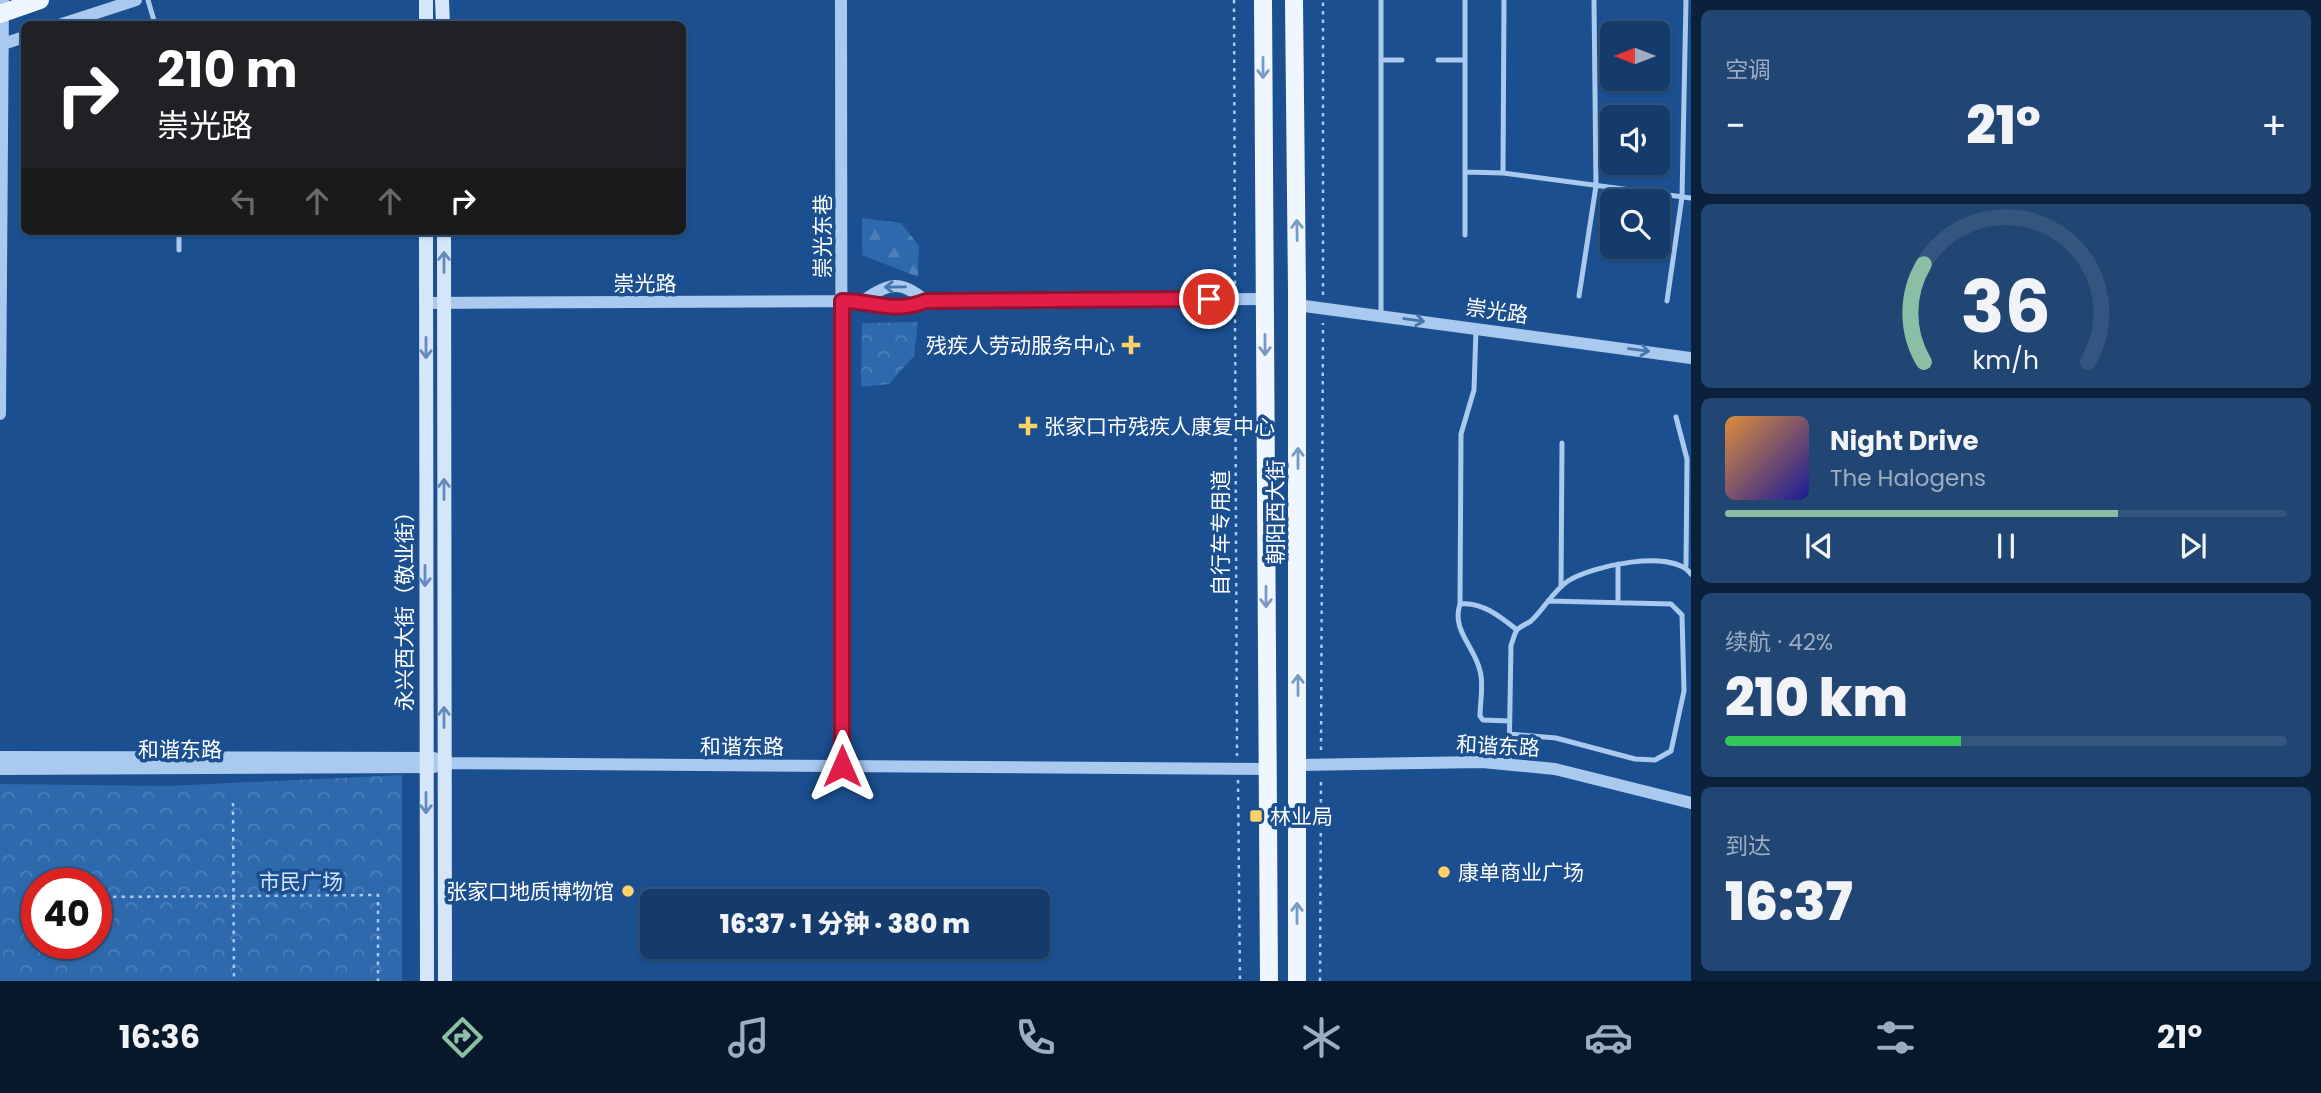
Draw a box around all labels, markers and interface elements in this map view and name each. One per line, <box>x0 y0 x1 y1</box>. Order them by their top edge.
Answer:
north arrow <box>1600 21 1670 91</box>
map controls <box>1600 21 1670 259</box>
text: 210 m <box>157 36 298 104</box>
icon: right <box>42 49 133 140</box>
text: 空调 <box>1725 54 1771 86</box>
one-way arrow <box>1256 56 1270 79</box>
text: 21° <box>1966 89 2041 162</box>
text: − <box>1725 99 1746 152</box>
text: + <box>2261 99 2287 152</box>
text: 崇光路 <box>157 103 253 148</box>
button: sound <box>1600 105 1670 175</box>
icon: left <box>225 182 263 220</box>
icon: ahead <box>298 182 336 220</box>
icon: ahead <box>371 182 409 220</box>
icon: right <box>444 182 482 220</box>
button: search <box>1600 189 1670 259</box>
street label: 崇光东巷 <box>808 194 837 278</box>
one-way arrow <box>1290 219 1304 242</box>
one-way arrow <box>437 251 451 274</box>
text: 36 <box>1961 257 2051 358</box>
street label: 崇光路 <box>614 269 677 298</box>
pin <box>1179 269 1239 329</box>
one-way arrow <box>884 280 907 293</box>
icon: arrive <box>1190 280 1228 318</box>
street label: 崇光路 <box>1464 292 1530 330</box>
one-way arrow <box>1402 313 1425 326</box>
place label: 残疾人劳动服务中心 <box>926 331 1115 360</box>
one-way arrow <box>1258 333 1272 356</box>
marker: 残疾人劳动服务中心 <box>1121 335 1141 355</box>
one-way arrow <box>419 336 433 359</box>
one-way arrow <box>1627 343 1650 356</box>
text: km/h <box>1973 343 2039 378</box>
place label: 张家口市残疾人康复中心 <box>1044 412 1275 441</box>
marker: 张家口市残疾人康复中心 <box>1018 416 1038 436</box>
text: Night Drive <box>1830 423 1978 459</box>
one-way arrow <box>1291 447 1305 470</box>
street label: 朝阳西大街 <box>1261 460 1290 565</box>
text: The Halogens <box>1830 462 1986 494</box>
street label: 自行车专用道 <box>1206 470 1235 596</box>
one-way arrow <box>437 478 451 501</box>
street label: 永兴西大街（敬业街） <box>390 501 419 711</box>
icon: previous <box>1800 527 1838 565</box>
icon: pause <box>1987 527 2025 565</box>
icon: next <box>2174 527 2212 565</box>
one-way arrow <box>418 564 432 587</box>
one-way arrow <box>1259 585 1273 608</box>
text: 续航 · 42% <box>1725 626 1833 658</box>
text: 210 km <box>1725 661 1908 734</box>
one-way arrow <box>1291 674 1305 697</box>
one-way arrow <box>437 706 451 729</box>
position arrow <box>805 729 879 803</box>
street label: 和谐东路 <box>1455 729 1541 763</box>
street label: 和谐东路 <box>700 732 784 761</box>
street label: 和谐东路 <box>138 735 222 764</box>
one-way arrow <box>419 791 433 814</box>
place label: 林业局 <box>1270 802 1333 831</box>
marker: 林业局 <box>1248 808 1264 824</box>
text: 到达 <box>1725 830 1771 862</box>
place label: 康单商业广场 <box>1458 858 1584 887</box>
marker: 康单商业广场 <box>1436 864 1452 880</box>
text: 16:37 <box>1725 865 1853 938</box>
park label: 市民广场 <box>259 867 343 896</box>
speed limit sign: 40 <box>21 868 112 959</box>
place label: 张家口地质博物馆 <box>446 877 614 906</box>
marker: 张家口地质博物馆 <box>620 883 636 899</box>
one-way arrow <box>1290 902 1304 925</box>
text: 16:37 · 1 分钟 · 380 m <box>720 906 970 942</box>
icon: directions <box>438 1013 487 1062</box>
icon: music <box>724 1013 773 1062</box>
icon: phone <box>1011 1013 1060 1062</box>
icon: climate <box>1297 1013 1346 1062</box>
icon: car <box>1584 1013 1633 1062</box>
icon: filters <box>1871 1013 1920 1062</box>
text: 16:36 <box>119 1014 200 1059</box>
text: 21° <box>2157 1014 2202 1059</box>

